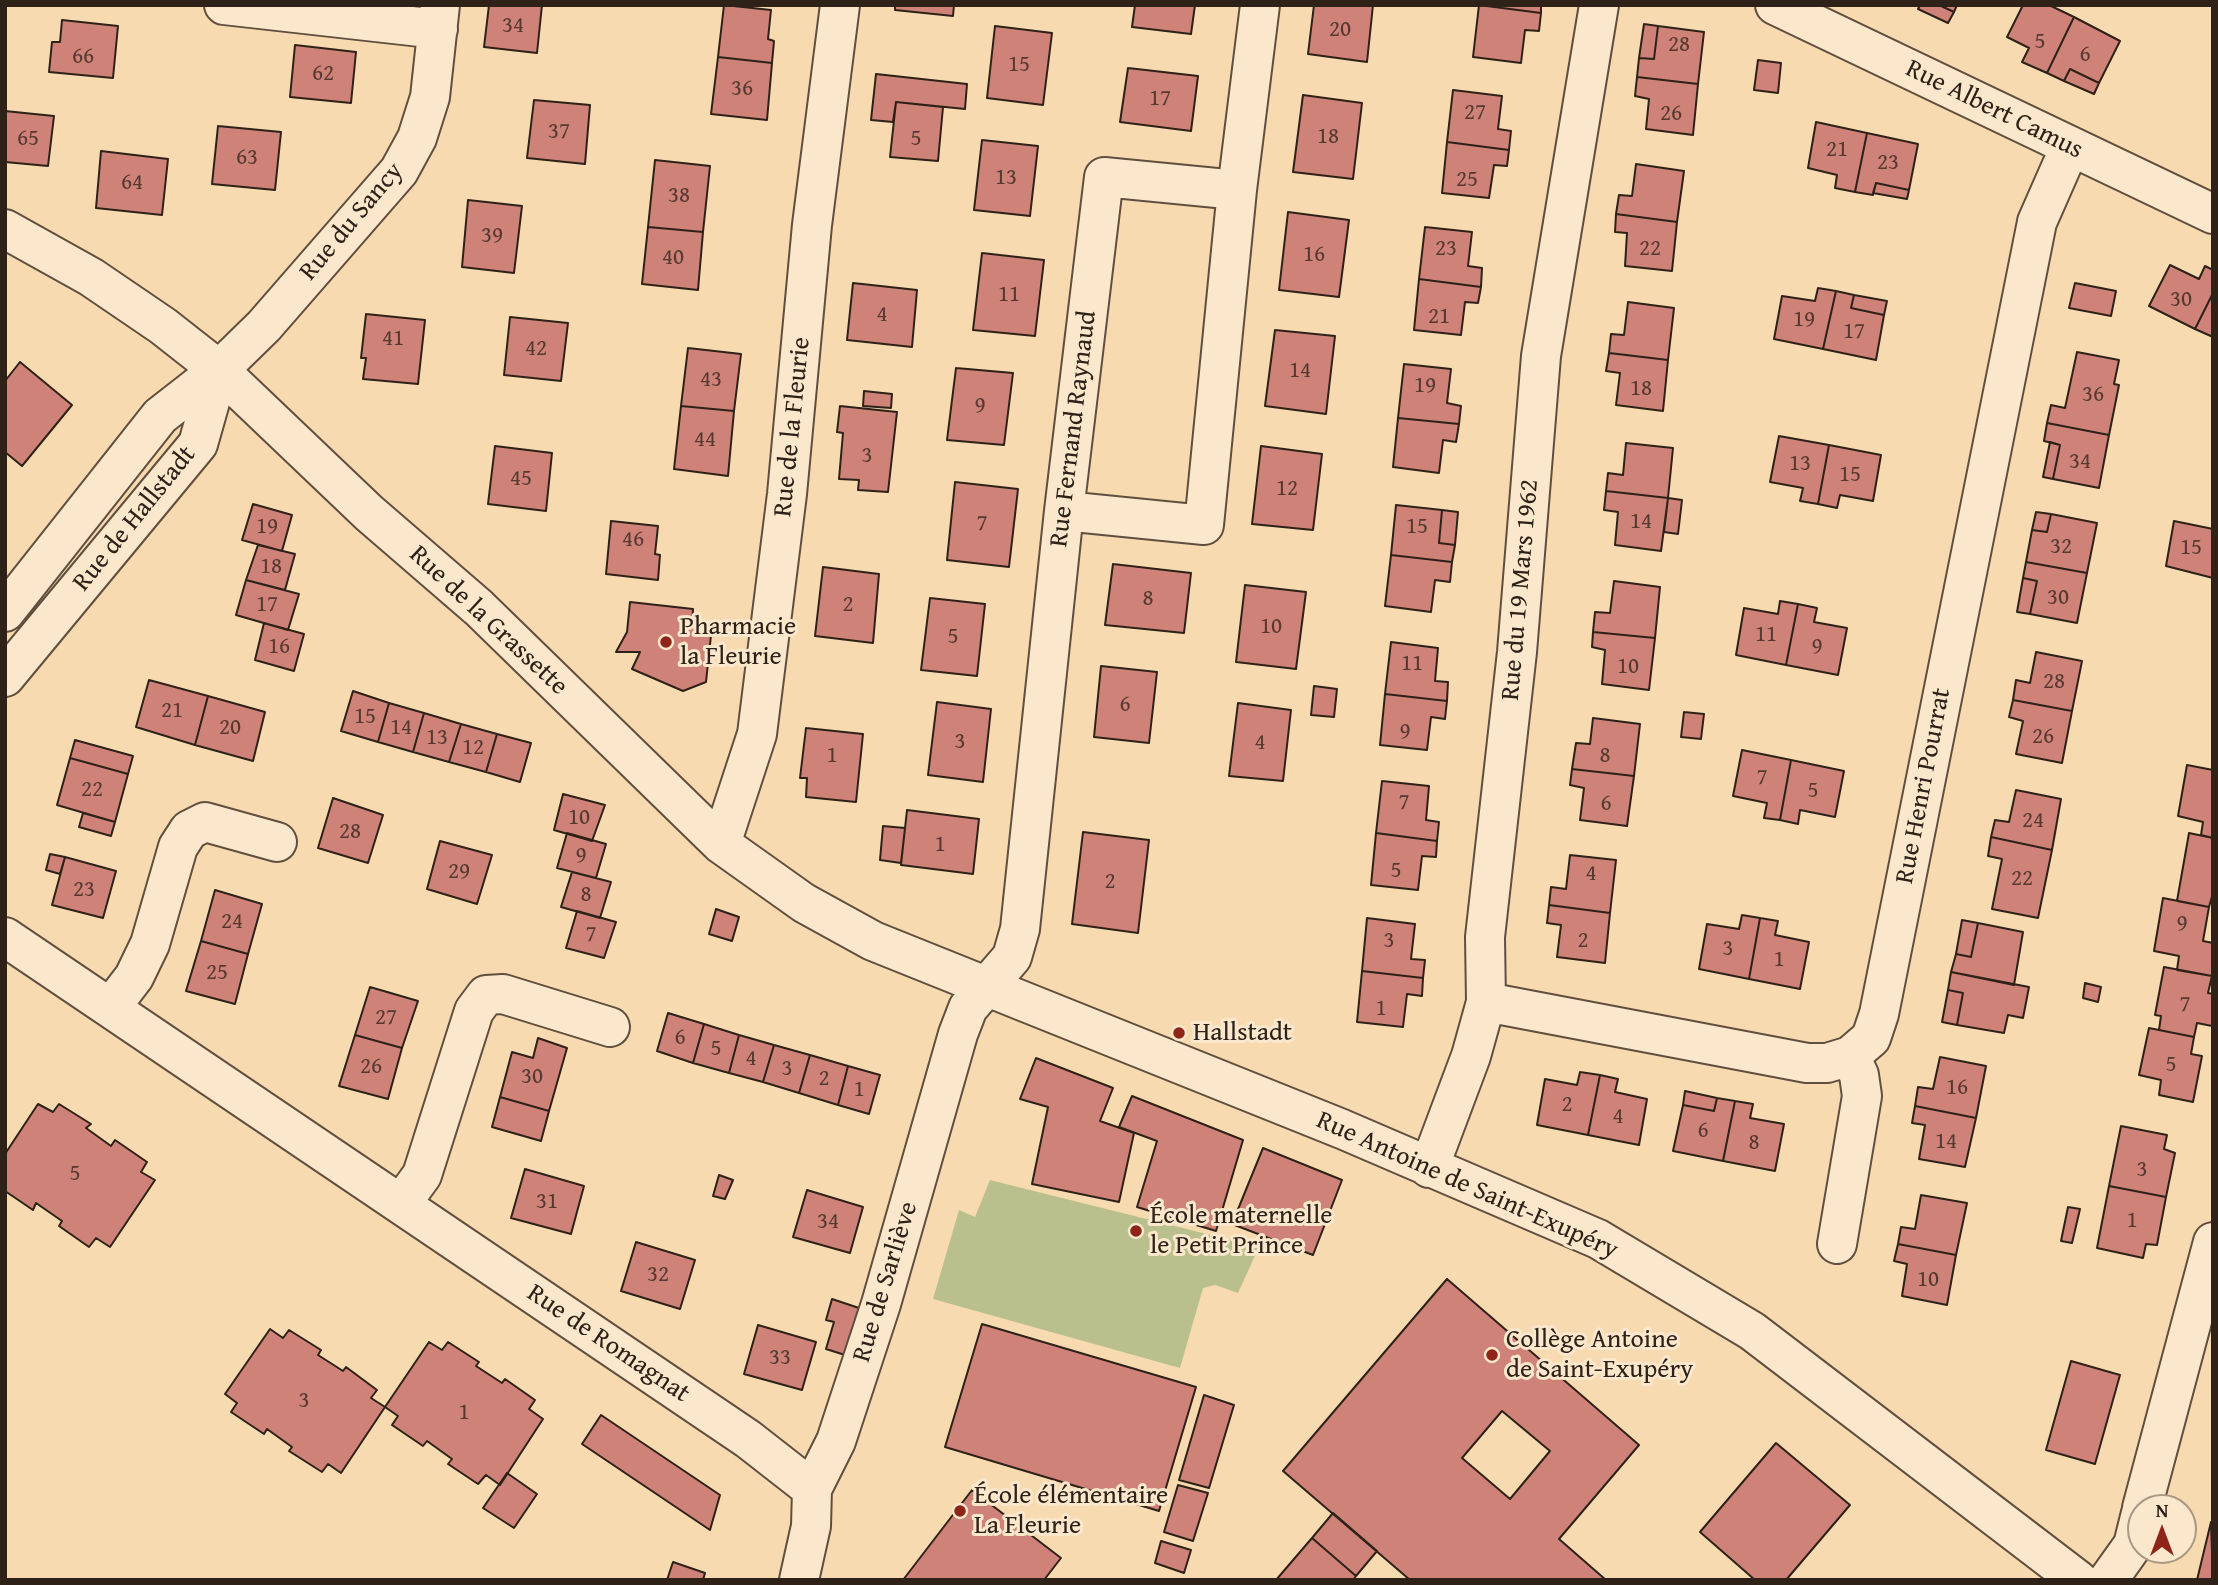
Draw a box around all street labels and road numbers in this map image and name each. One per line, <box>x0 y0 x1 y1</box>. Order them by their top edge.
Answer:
street label: Rue Albert Camus <box>1900 54 2088 166</box>
street label: Rue du Sancy <box>294 157 410 287</box>
street label: Rue Fernand Raynaud <box>1044 309 1104 549</box>
street label: Rue de la Fleurie <box>768 336 818 518</box>
street label: Rue de Hallstadt <box>67 440 203 598</box>
street label: Rue du 19 Mars 1962 <box>1496 478 1546 702</box>
street label: Rue de la Grassette <box>402 539 574 703</box>
street label: Rue Henri Pourrat <box>1890 685 1958 887</box>
street label: Rue Antoine de Saint-Exupéry <box>1311 1105 1623 1267</box>
street label: Rue de Sarliève <box>847 1198 925 1366</box>
street label: Rue de Romagnat <box>521 1278 695 1410</box>

